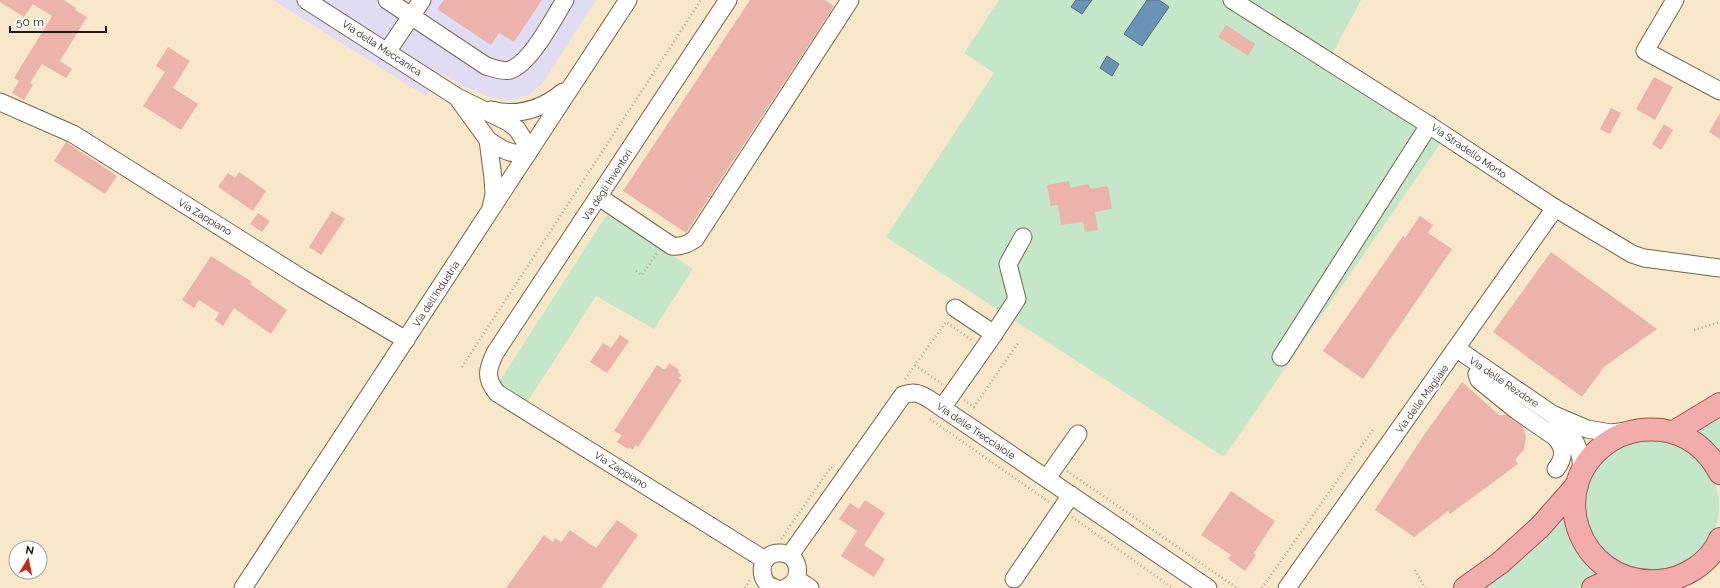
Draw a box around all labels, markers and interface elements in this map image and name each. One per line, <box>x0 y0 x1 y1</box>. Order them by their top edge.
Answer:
scale bar <box>10 8 106 34</box>
text: 50 m <box>16 15 44 29</box>
street label: Via della Meccanica <box>340 18 424 78</box>
street label: Via Stradello Morto <box>1429 122 1509 180</box>
street label: Via degli Inventori <box>580 147 634 223</box>
street label: Via Zappiano <box>176 197 234 237</box>
street label: Via dell'Industria <box>411 259 461 329</box>
street label: Via delle Rezdore <box>1467 355 1541 409</box>
street label: Via delle Magliaie <box>1394 363 1451 435</box>
street label: Via delle Trecciaiole <box>935 401 1017 461</box>
street label: Via Zappiano <box>592 449 650 491</box>
north arrow <box>8 540 48 580</box>
text: N <box>24 544 35 558</box>

